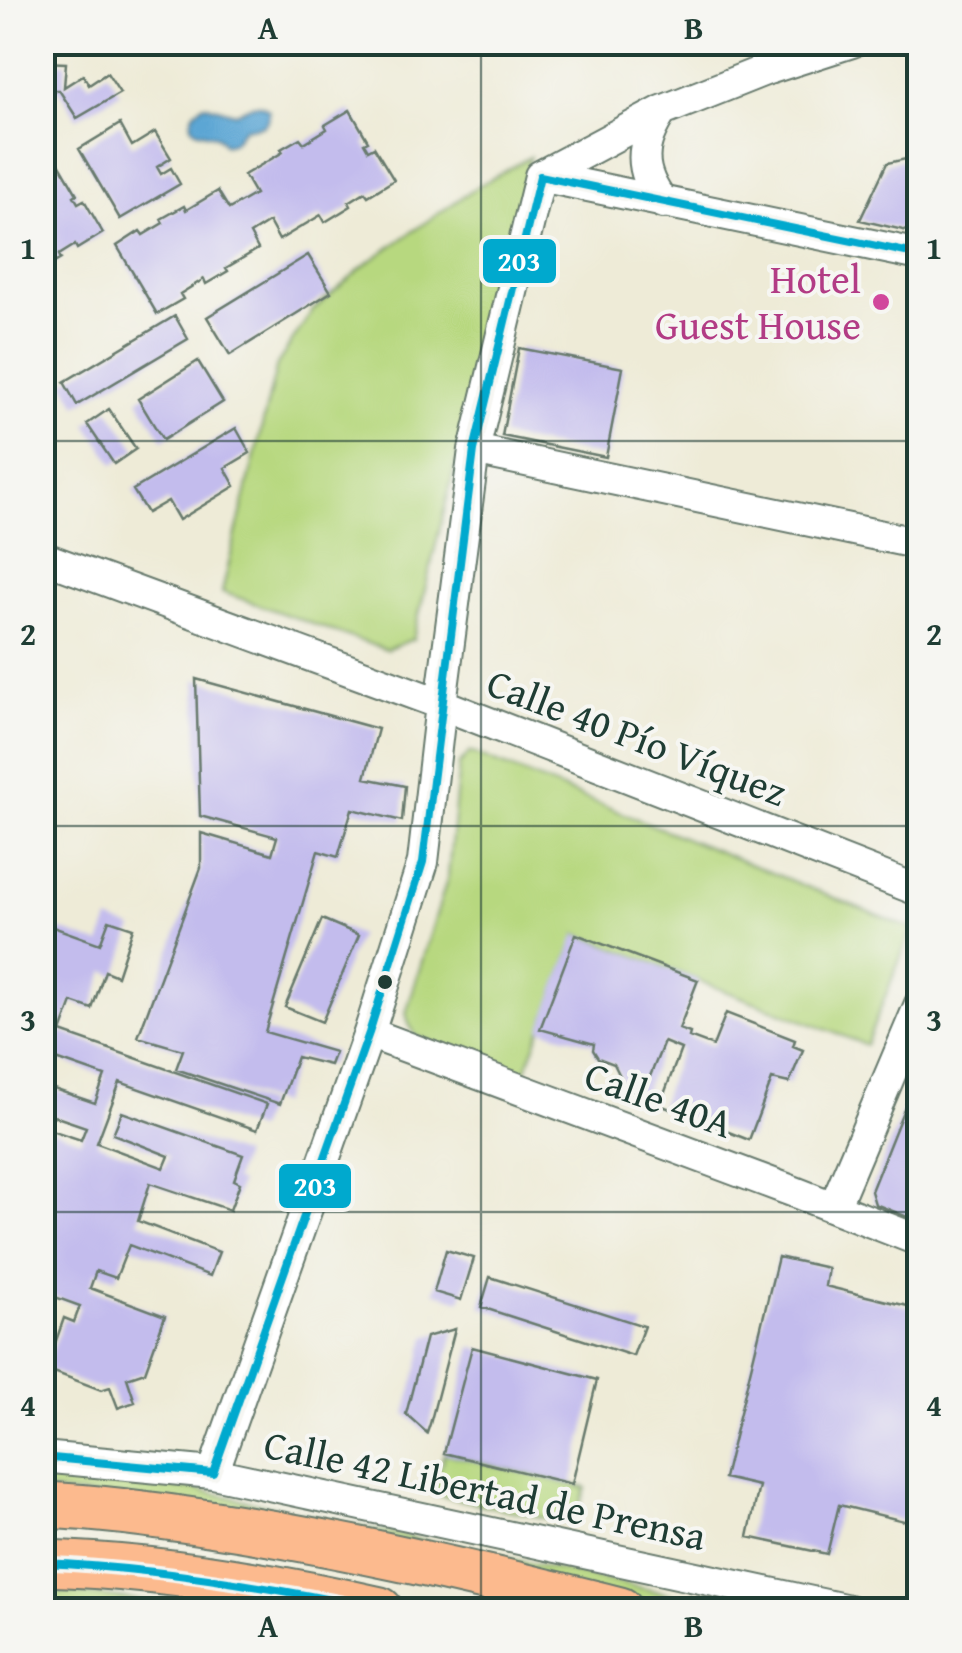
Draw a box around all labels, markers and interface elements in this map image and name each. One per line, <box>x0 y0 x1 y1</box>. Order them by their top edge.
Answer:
text: A <box>258 4 279 51</box>
text: B <box>684 4 704 51</box>
text: 1 <box>20 224 36 271</box>
text: 1 <box>926 224 942 271</box>
line badge: 203 <box>481 237 558 285</box>
text: 203 <box>497 240 541 281</box>
place label: Hotel Guest House <box>655 249 861 354</box>
marker: Hotel Guest House <box>870 291 892 313</box>
text: 2 <box>20 610 36 657</box>
text: 2 <box>926 610 942 657</box>
street label: Calle 40 Pío Víquez <box>479 652 795 821</box>
unlabelled marker <box>375 972 395 992</box>
text: 3 <box>20 996 36 1043</box>
text: 3 <box>926 996 942 1043</box>
street label: Calle 40A <box>577 1045 741 1152</box>
line badge: 203 <box>277 1162 353 1210</box>
text: 203 <box>293 1165 337 1206</box>
text: 4 <box>20 1381 36 1428</box>
text: 4 <box>926 1381 942 1428</box>
street label: Calle 42 Libertad de Prensa <box>259 1414 712 1565</box>
text: A <box>258 1602 279 1649</box>
text: B <box>684 1602 704 1649</box>

